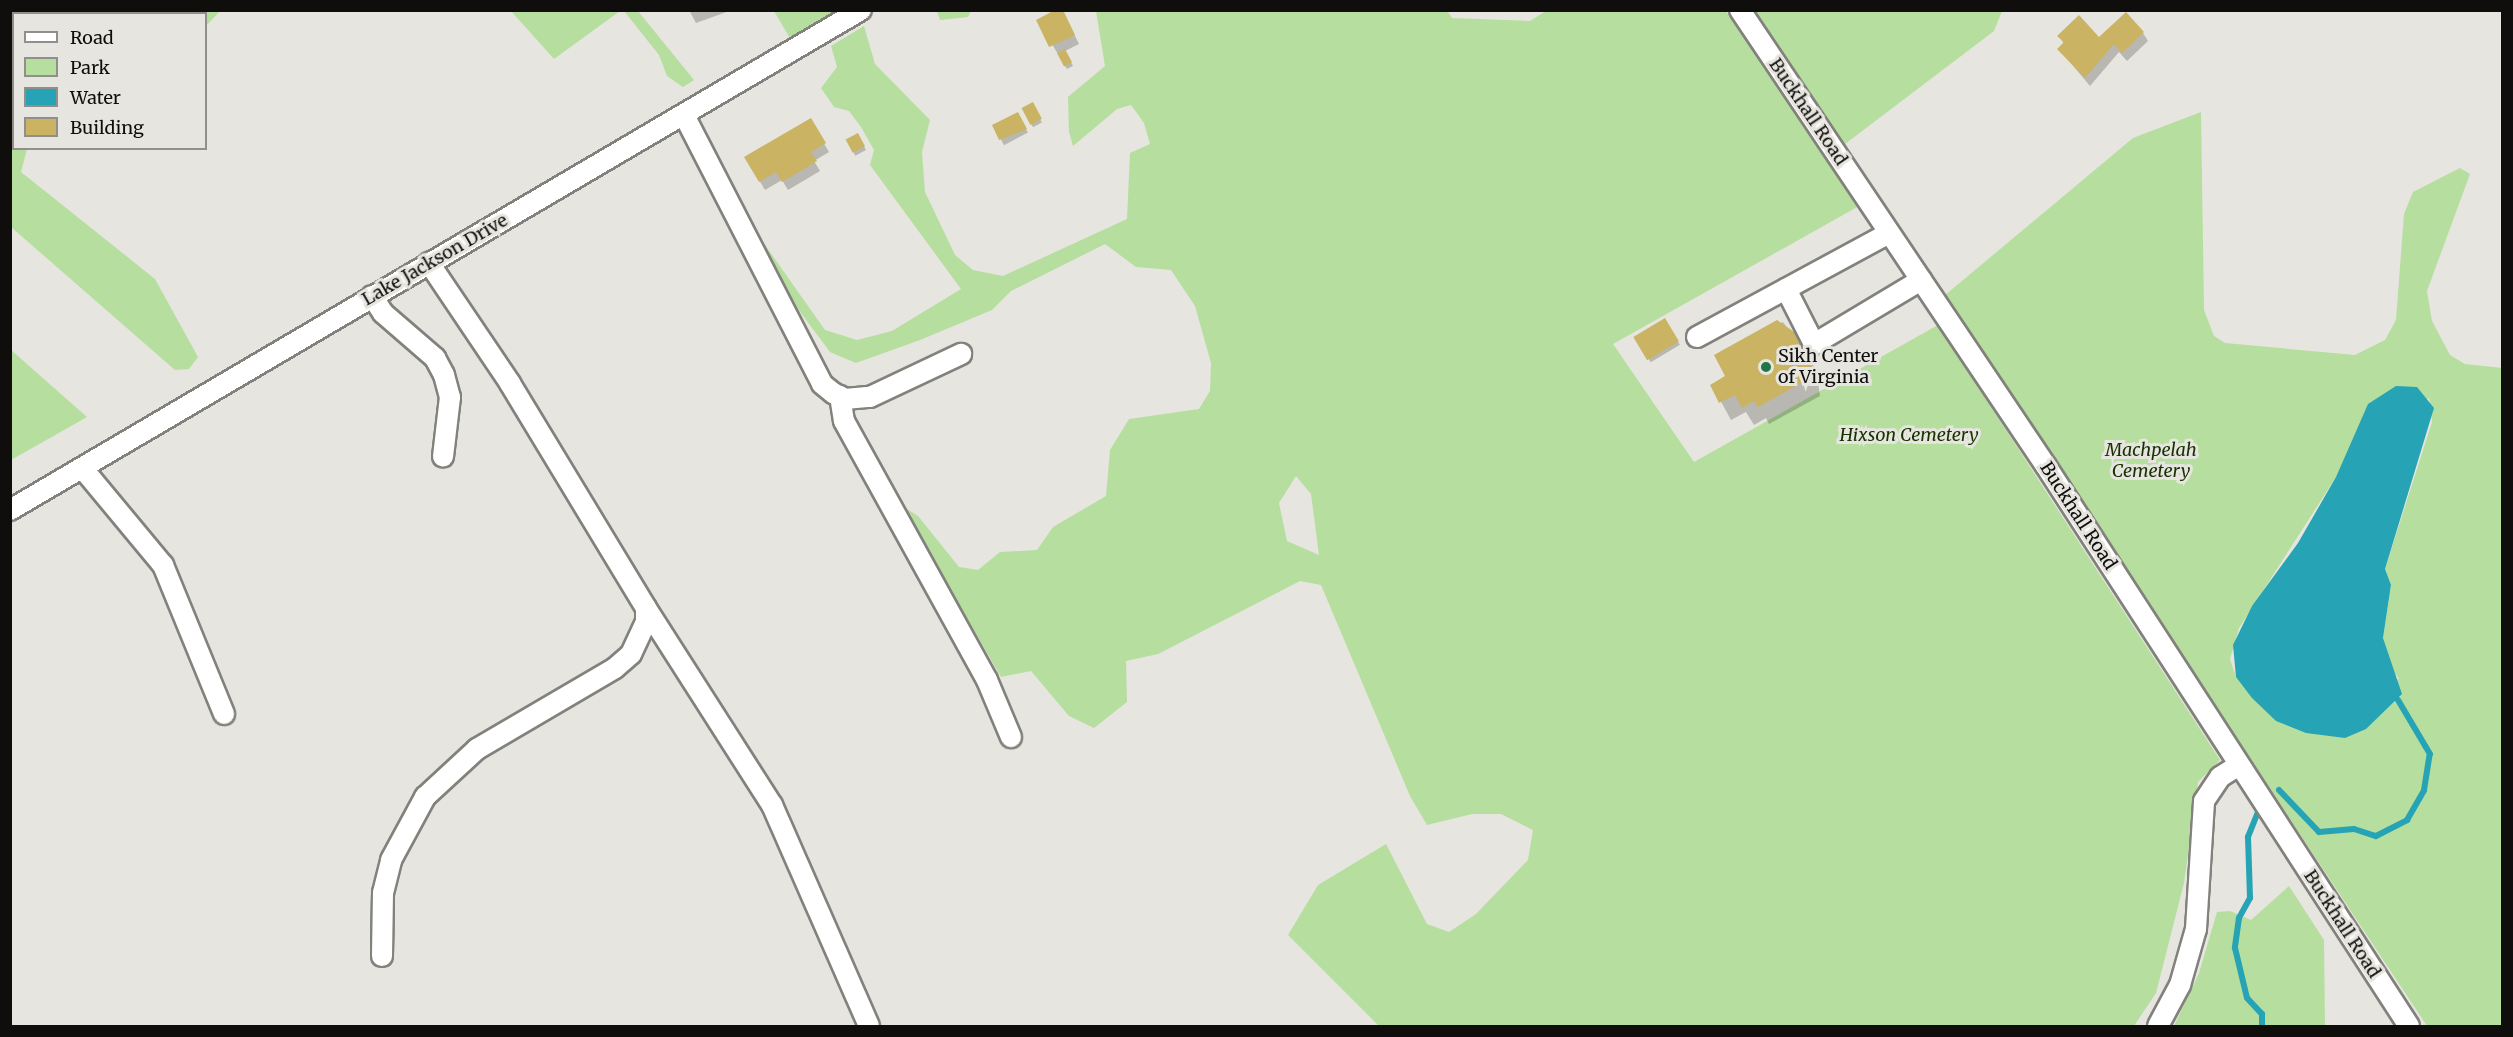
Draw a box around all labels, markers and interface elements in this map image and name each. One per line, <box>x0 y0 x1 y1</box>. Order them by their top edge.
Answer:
legend <box>12 12 207 150</box>
text: Road <box>70 26 114 49</box>
street label: Buckhall Road <box>1764 54 1852 170</box>
text: Park <box>70 56 110 79</box>
text: Water <box>70 86 121 109</box>
text: Building <box>70 116 144 139</box>
street label: Lake Jackson Drive <box>358 210 512 310</box>
place label: Sikh Center of Virginia <box>1778 346 1878 388</box>
marker: Sikh Center of Virginia <box>1759 360 1773 374</box>
park label: Hixson Cemetery <box>1839 424 1979 446</box>
park label: Machpelah Cemetery <box>2105 440 2197 482</box>
street label: Buckhall Road <box>2035 458 2121 574</box>
street label: Buckhall Road <box>2299 866 2385 982</box>

